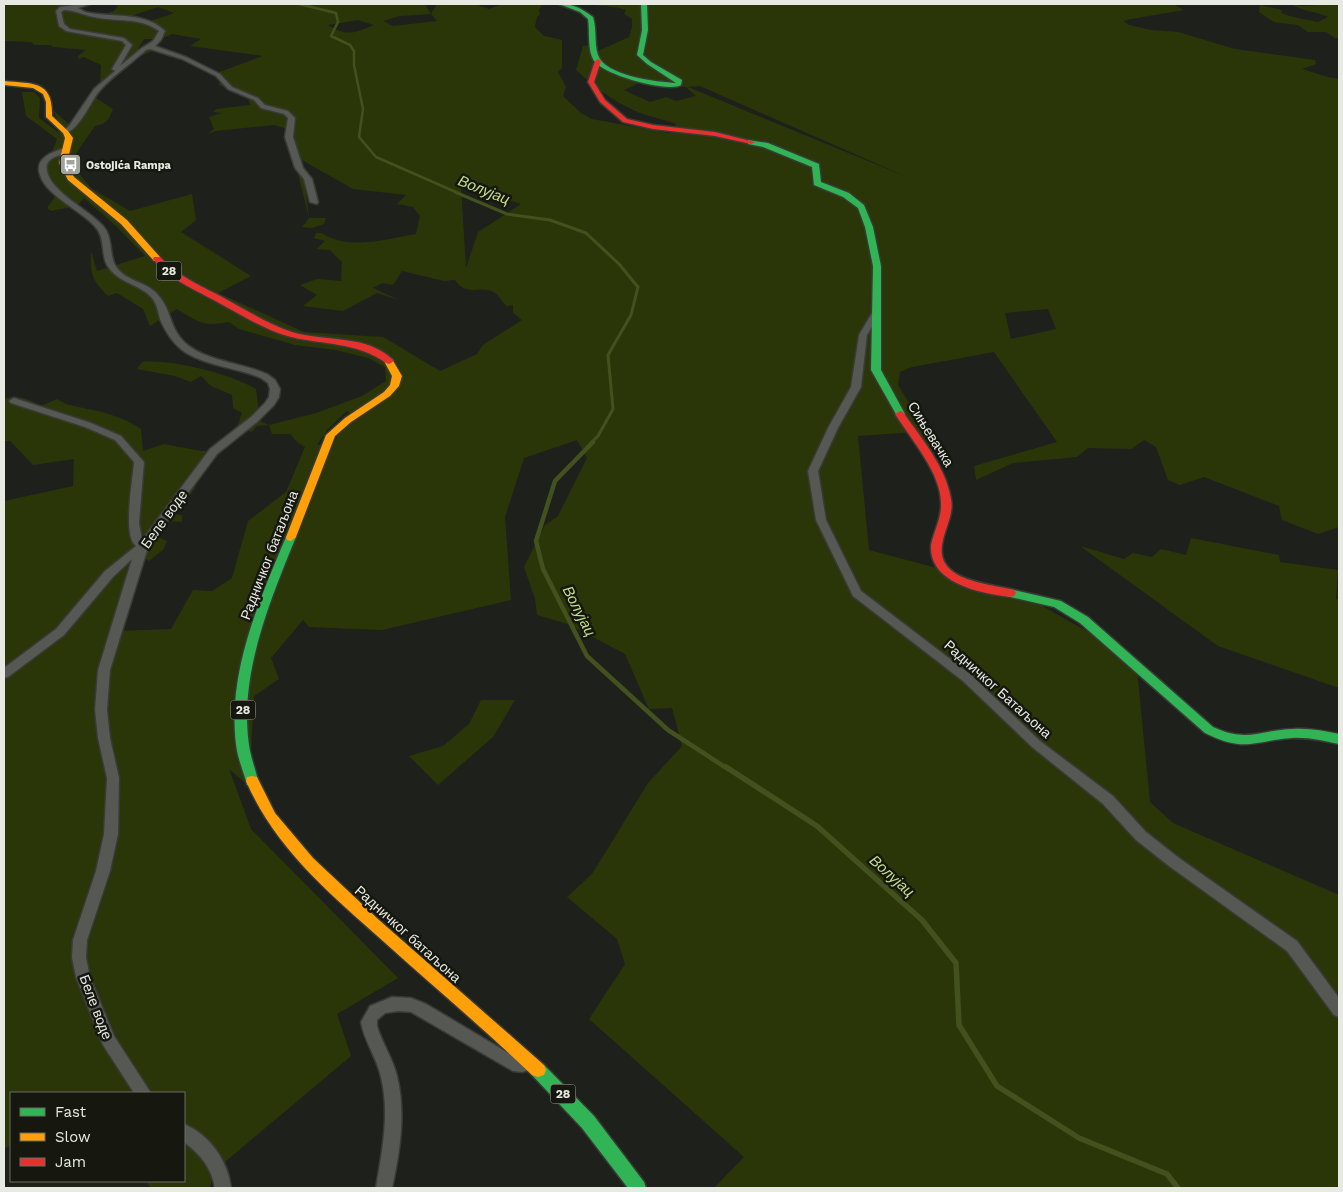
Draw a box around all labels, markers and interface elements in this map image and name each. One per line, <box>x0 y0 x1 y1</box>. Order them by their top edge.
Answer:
bus stop icon: Ostojića Rampa <box>58 153 82 177</box>
place label: Ostojića Rampa <box>86 159 172 172</box>
water label: Волујац <box>456 172 513 209</box>
road number: 28 <box>156 262 182 280</box>
street label: Сињевачка <box>905 399 957 470</box>
street label: Беле воде <box>138 487 191 551</box>
street label: Радничког батаљона <box>237 488 301 622</box>
water label: Волујац <box>559 583 599 640</box>
street label: Радничког Батаљона <box>941 637 1055 741</box>
road number: 28 <box>230 700 256 720</box>
water label: Волујац <box>866 851 918 901</box>
street label: Радничког батаљона <box>352 882 464 986</box>
street label: Беле воде <box>76 972 116 1042</box>
road number: 28 <box>550 1084 576 1104</box>
legend <box>10 1092 185 1182</box>
text: Fast <box>55 1103 87 1121</box>
text: Slow <box>55 1128 91 1146</box>
text: Jam <box>55 1153 86 1171</box>

